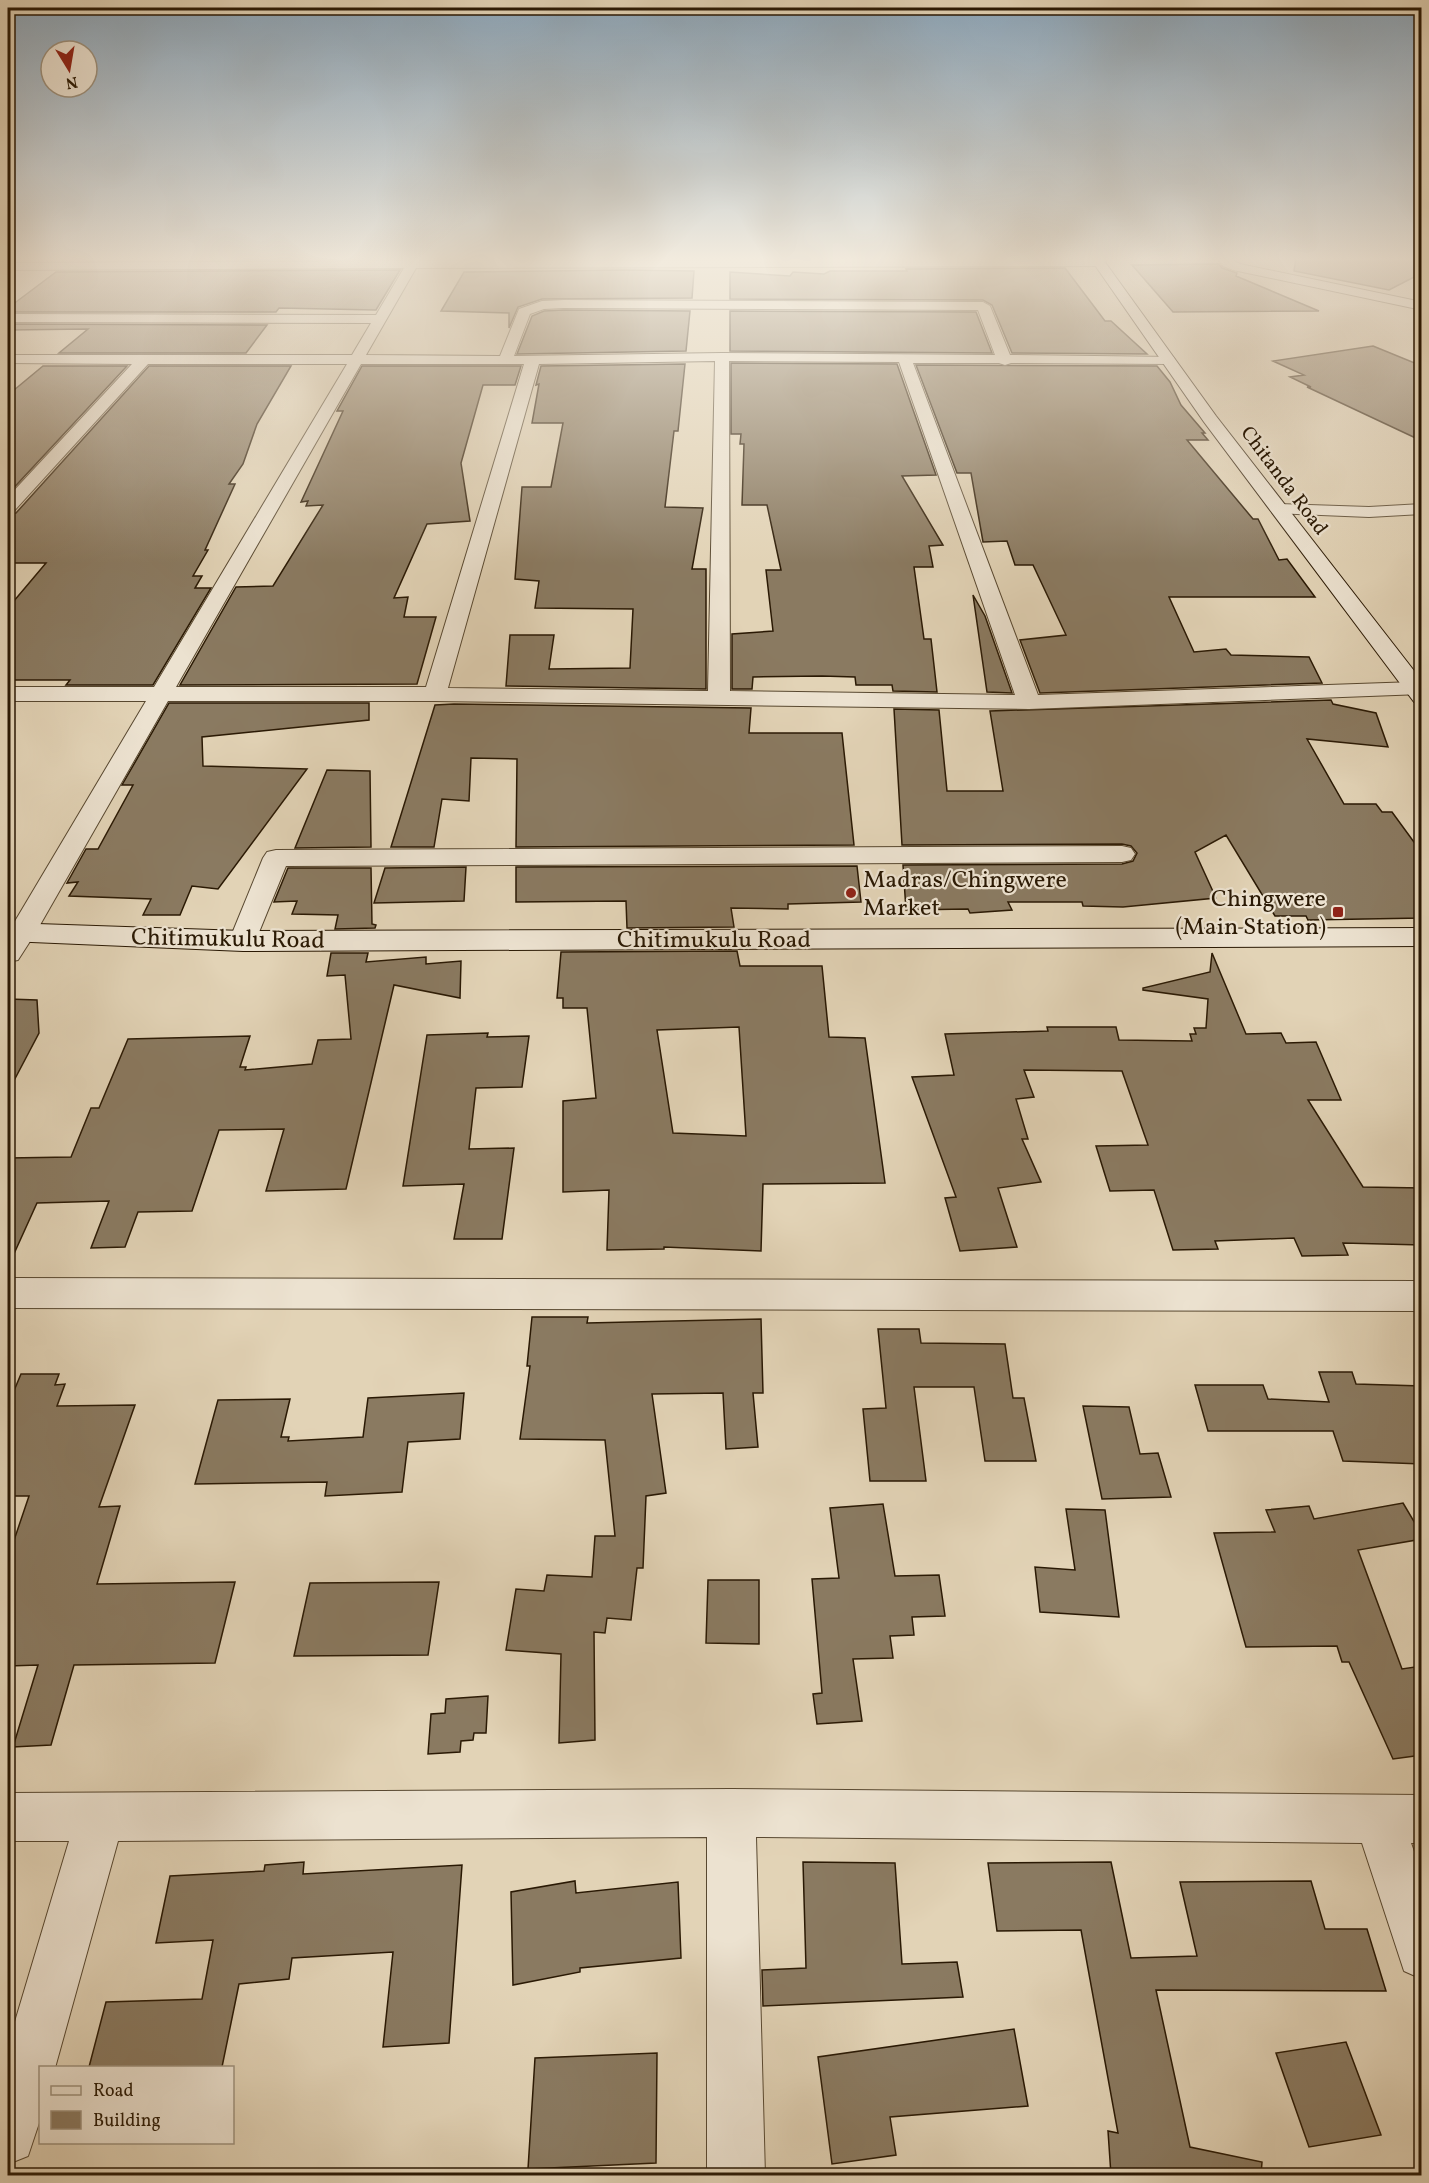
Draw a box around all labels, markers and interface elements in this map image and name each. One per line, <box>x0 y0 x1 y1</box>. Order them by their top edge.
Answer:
north arrow <box>39 39 99 99</box>
text: N <box>63 70 79 94</box>
street label: Chitanda Road <box>1233 421 1334 542</box>
place label: Madras/Chingwere Market <box>863 864 1067 926</box>
place label: Chingwere (Main Station) <box>1175 883 1326 945</box>
marker: Madras/Chingwere Market <box>844 886 858 900</box>
marker: Chingwere (Main Station) <box>1331 905 1345 919</box>
street label: Chitimukulu Road <box>131 921 325 959</box>
street label: Chitimukulu Road <box>617 924 811 958</box>
legend <box>39 2066 234 2144</box>
text: Road <box>93 2079 134 2104</box>
text: Building <box>93 2109 161 2134</box>

